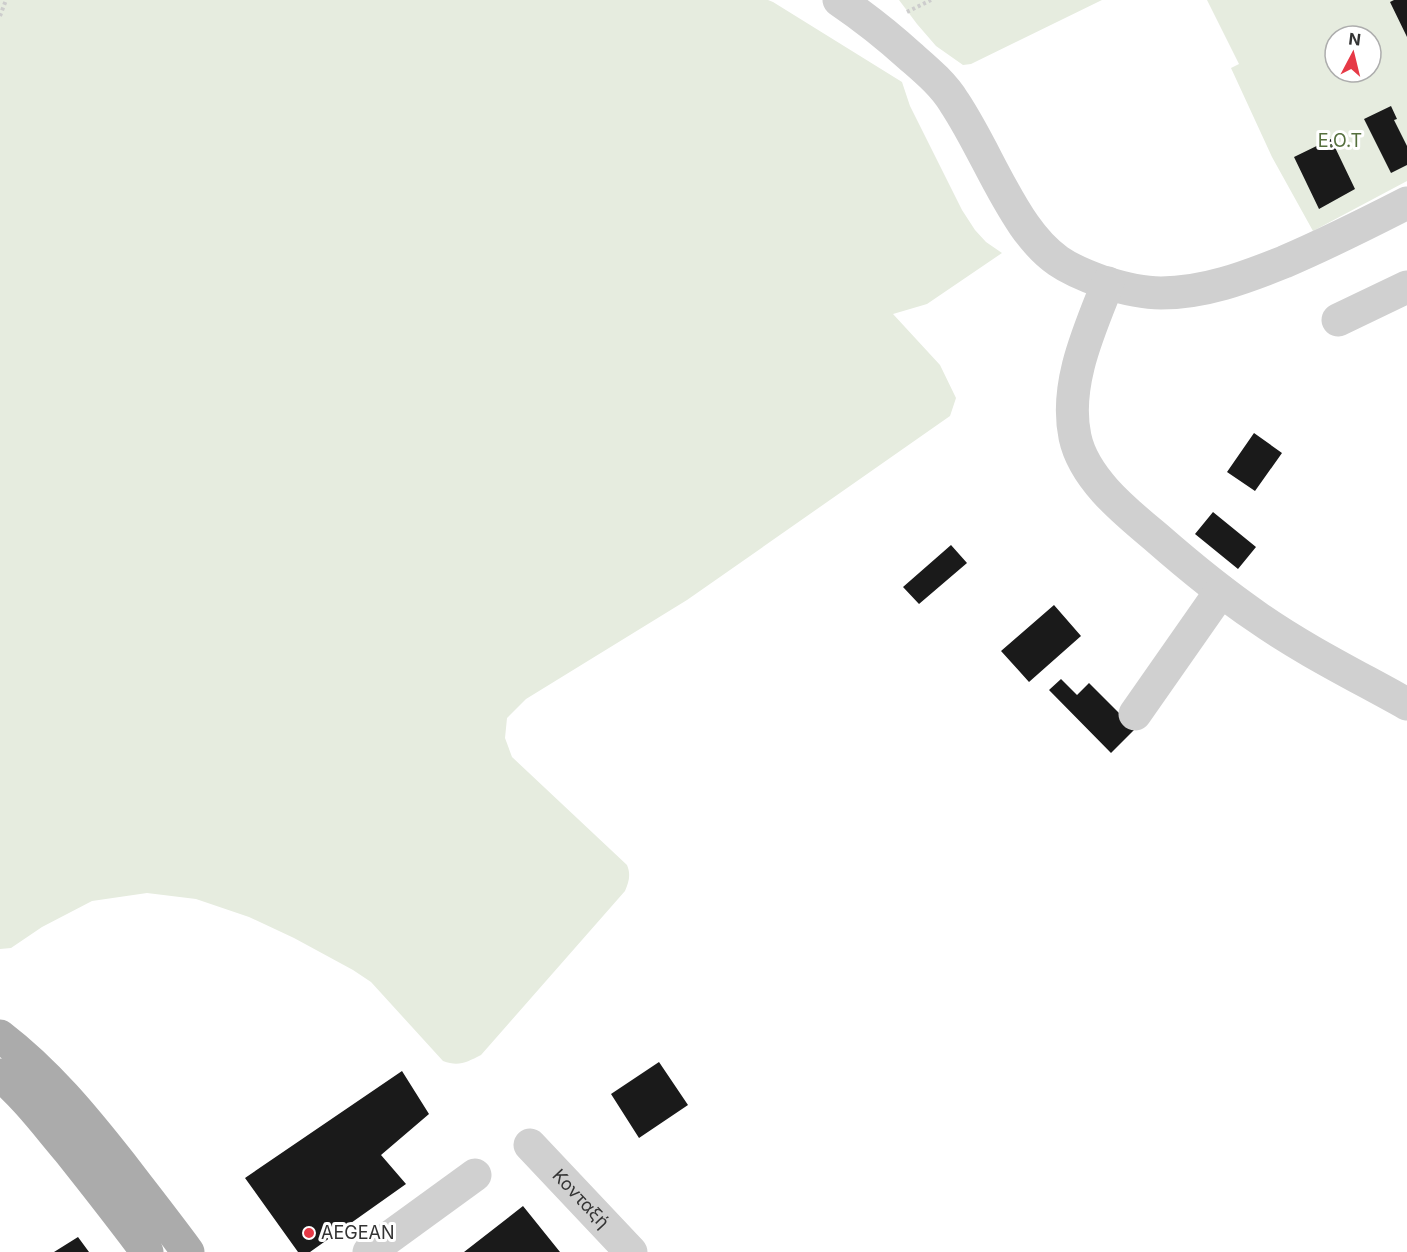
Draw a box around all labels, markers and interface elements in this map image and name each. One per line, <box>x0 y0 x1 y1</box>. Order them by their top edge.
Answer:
north arrow <box>1323 24 1383 84</box>
text: N <box>1348 28 1362 50</box>
park label: E.O.T <box>1318 130 1362 151</box>
street label: Κονταξή <box>548 1165 614 1232</box>
place label: AEGEAN <box>321 1222 394 1243</box>
marker: AEGEAN <box>302 1226 316 1240</box>

